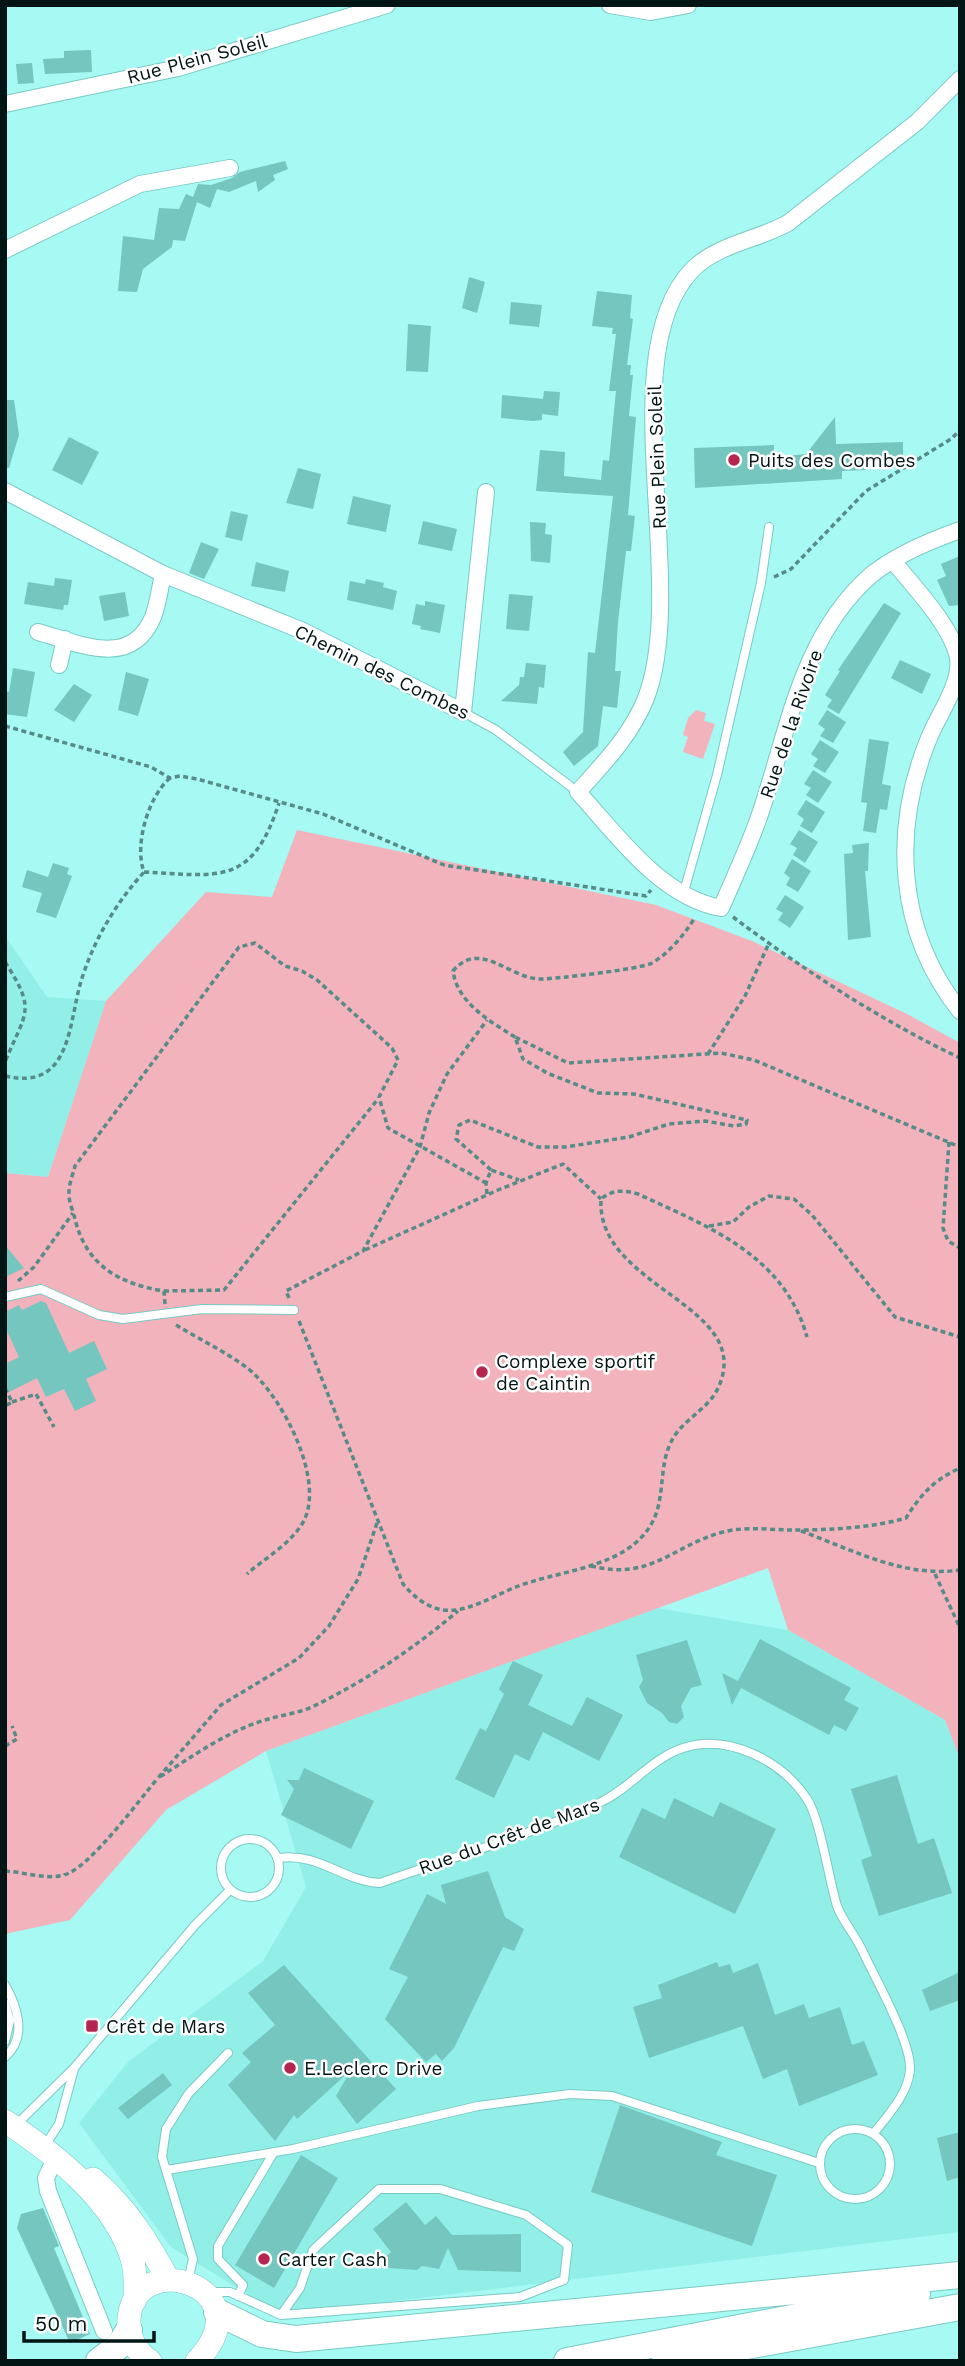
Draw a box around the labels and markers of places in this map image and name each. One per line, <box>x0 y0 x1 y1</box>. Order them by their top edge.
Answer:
place label: Puits des Combes <box>748 449 916 472</box>
marker: Puits des Combes <box>726 452 742 468</box>
place label: Complexe sportif de Caintin <box>496 1350 656 1395</box>
marker: Complexe sportif de Caintin <box>474 1364 490 1380</box>
place label: Crêt de Mars <box>106 2015 225 2038</box>
marker: Crêt de Mars <box>84 2018 100 2034</box>
place label: E.Leclerc Drive <box>304 2057 442 2080</box>
marker: E.Leclerc Drive <box>282 2060 298 2076</box>
place label: Carter Cash <box>278 2248 387 2271</box>
marker: Carter Cash <box>256 2251 272 2267</box>

